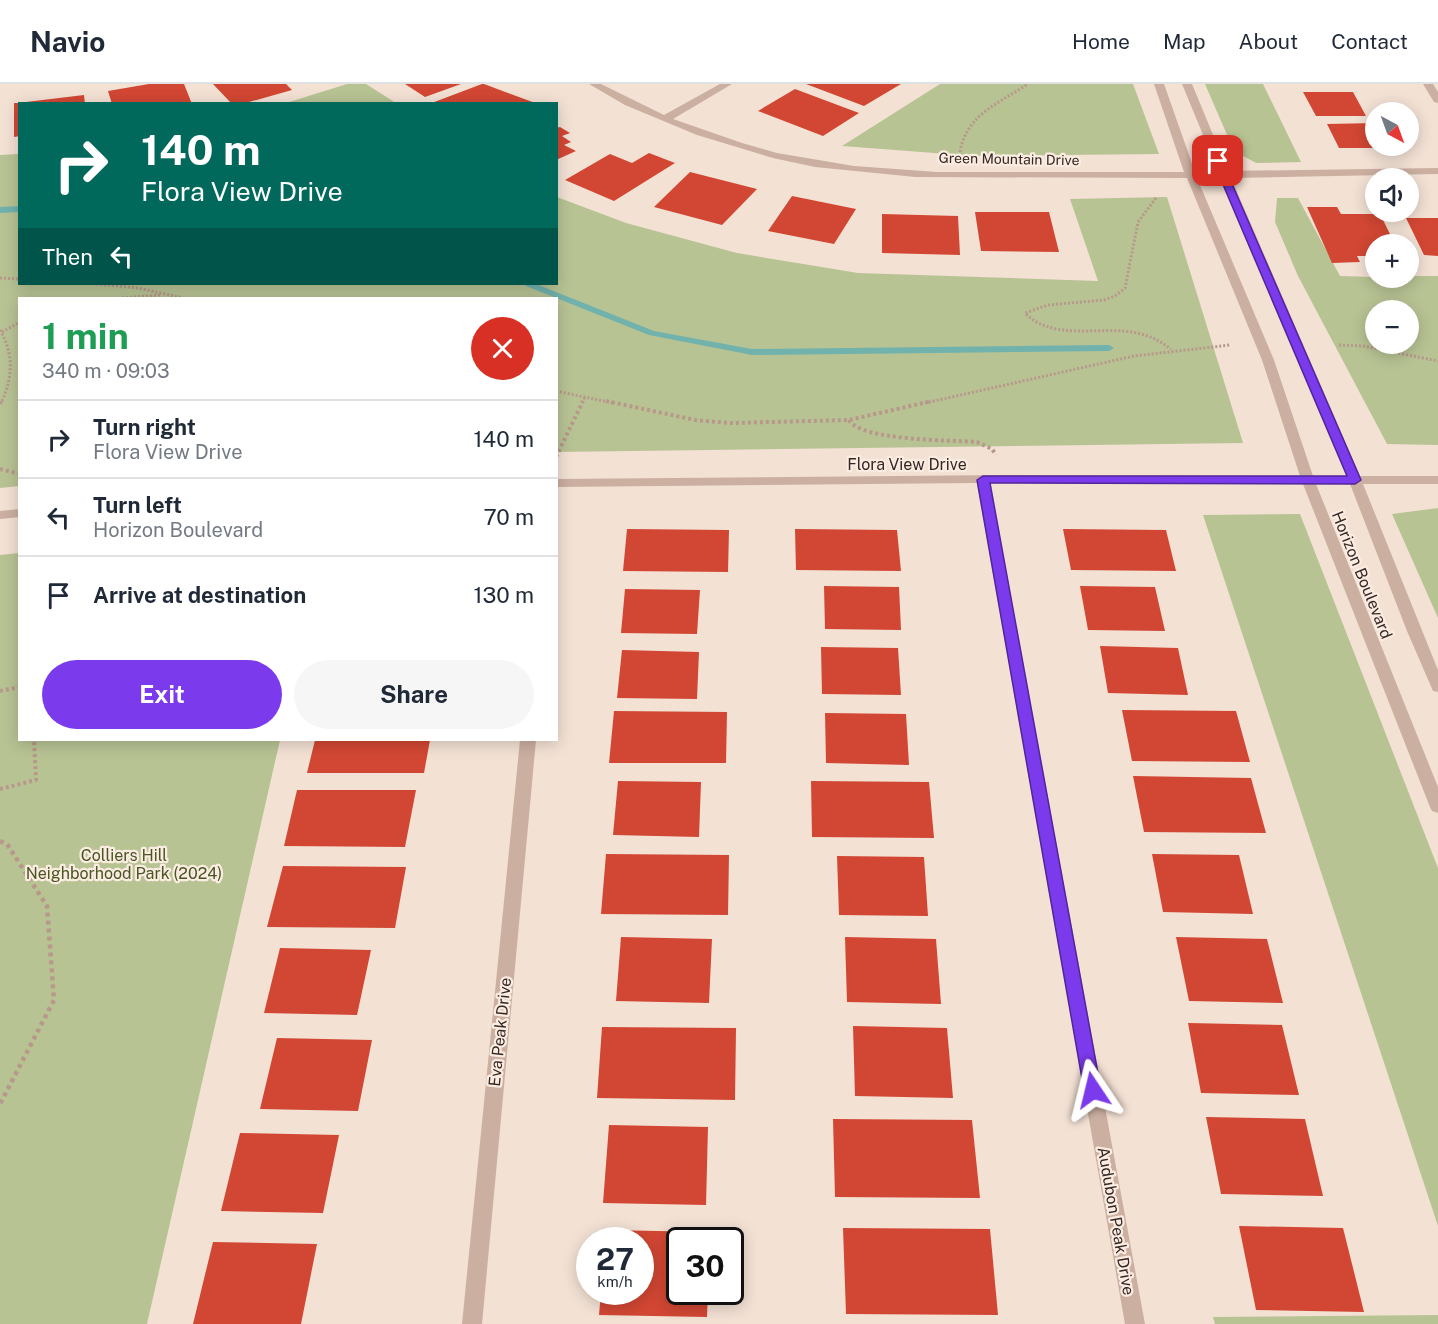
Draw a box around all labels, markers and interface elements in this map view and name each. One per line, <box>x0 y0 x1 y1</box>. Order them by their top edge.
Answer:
text: Navio <box>30 25 105 58</box>
text: Home <box>1072 29 1130 54</box>
text: Map <box>1163 29 1206 54</box>
text: About <box>1239 29 1298 54</box>
text: Contact <box>1331 29 1408 54</box>
north arrow <box>1365 102 1419 156</box>
map controls <box>1365 102 1419 354</box>
text: 140 m <box>141 125 261 174</box>
icon: right <box>42 126 120 204</box>
pin <box>1192 135 1243 186</box>
icon: arrive <box>1201 144 1234 177</box>
street label: Green Mountain Drive <box>938 150 1080 168</box>
button: sound <box>1365 168 1419 222</box>
text: Flora View Drive <box>141 175 343 207</box>
button: + <box>1365 234 1419 288</box>
icon: left <box>105 240 138 273</box>
text: Then <box>42 244 93 270</box>
button: − <box>1365 300 1419 354</box>
text: 1 min <box>42 315 129 357</box>
button: close <box>471 317 534 380</box>
text: 340 m · 09:03 <box>42 359 170 383</box>
text: Turn right <box>93 414 196 440</box>
icon: right <box>42 423 75 456</box>
text: 140 m <box>473 426 534 452</box>
text: Flora View Drive <box>93 440 243 464</box>
street label: Flora View Drive <box>847 455 967 474</box>
text: Turn left <box>93 492 182 518</box>
icon: left <box>42 501 75 534</box>
text: 70 m <box>483 504 534 530</box>
street label: Horizon Boulevard <box>1328 508 1396 642</box>
text: Horizon Boulevard <box>93 518 263 542</box>
icon: arrive <box>42 579 75 612</box>
text: Arrive at destination <box>93 582 306 608</box>
text: 130 m <box>473 582 534 608</box>
button: Exit <box>42 660 282 729</box>
button: Share <box>294 660 534 729</box>
park label: Colliers Hill Neighborhood Park (2024) <box>26 846 222 883</box>
street label: Eva Peak Drive <box>485 977 515 1087</box>
position arrow <box>1061 1058 1125 1122</box>
street label: Audubon Peak Drive <box>1094 1145 1138 1297</box>
speed limit sign: 30 <box>666 1227 744 1305</box>
text: 27 <box>596 1241 634 1277</box>
text: km/h <box>597 1273 633 1290</box>

